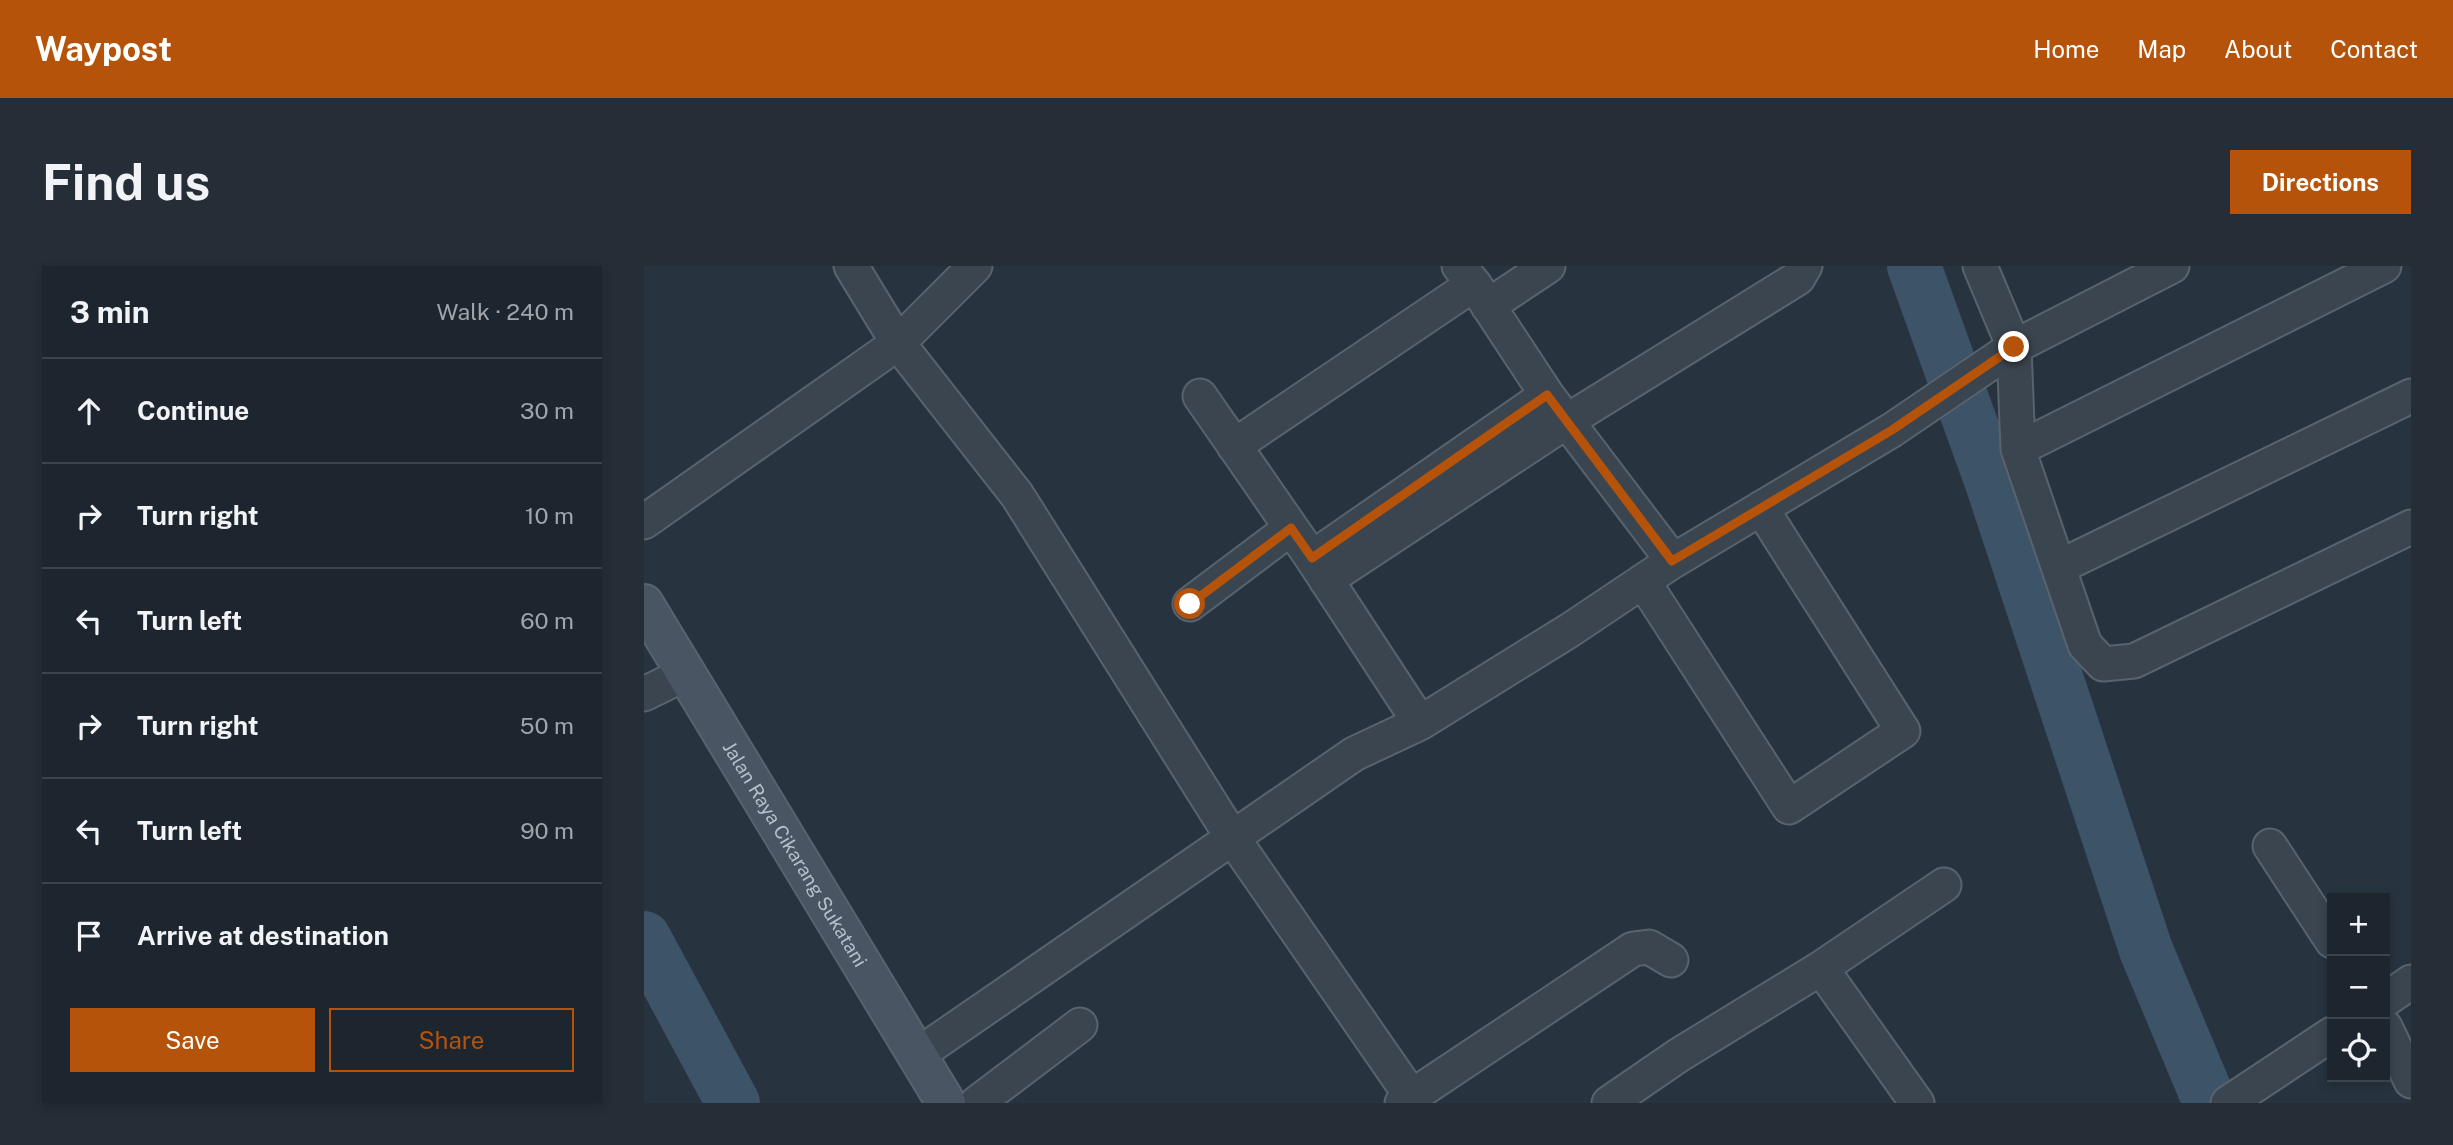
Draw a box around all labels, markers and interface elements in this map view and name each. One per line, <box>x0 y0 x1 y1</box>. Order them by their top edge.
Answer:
text: Waypost <box>35 30 172 68</box>
text: Home <box>2033 35 2099 63</box>
text: Map <box>2137 35 2186 63</box>
text: About <box>2224 35 2292 63</box>
text: Contact <box>2330 35 2418 63</box>
button: Directions <box>2230 150 2411 214</box>
text: Find us <box>42 153 210 211</box>
text: 3 min <box>70 294 149 330</box>
text: Walk · 240 m <box>437 298 574 325</box>
route end <box>1998 331 2029 362</box>
icon: ahead <box>70 392 108 430</box>
text: Continue <box>137 395 249 426</box>
text: 30 m <box>520 397 574 424</box>
icon: right <box>70 497 108 535</box>
text: Turn right <box>137 500 259 531</box>
text: 10 m <box>525 502 574 529</box>
route start <box>1174 588 1205 619</box>
icon: left <box>70 602 108 640</box>
text: Turn left <box>137 605 242 636</box>
text: 60 m <box>520 607 574 634</box>
icon: right <box>70 707 108 745</box>
text: Turn right <box>137 710 259 741</box>
text: 50 m <box>520 712 574 739</box>
street label: Jalan Raya Cikarang Sukatani <box>719 737 872 971</box>
icon: left <box>70 812 108 850</box>
text: Turn left <box>137 815 242 846</box>
text: 90 m <box>520 817 574 844</box>
map controls <box>2327 893 2390 1082</box>
button: + <box>2327 893 2390 956</box>
icon: arrive <box>70 917 108 955</box>
text: Arrive at destination <box>137 920 389 951</box>
button: − <box>2327 956 2390 1019</box>
button: Save <box>70 1008 315 1072</box>
button: Share <box>329 1008 574 1072</box>
button: locate <box>2327 1019 2390 1082</box>

